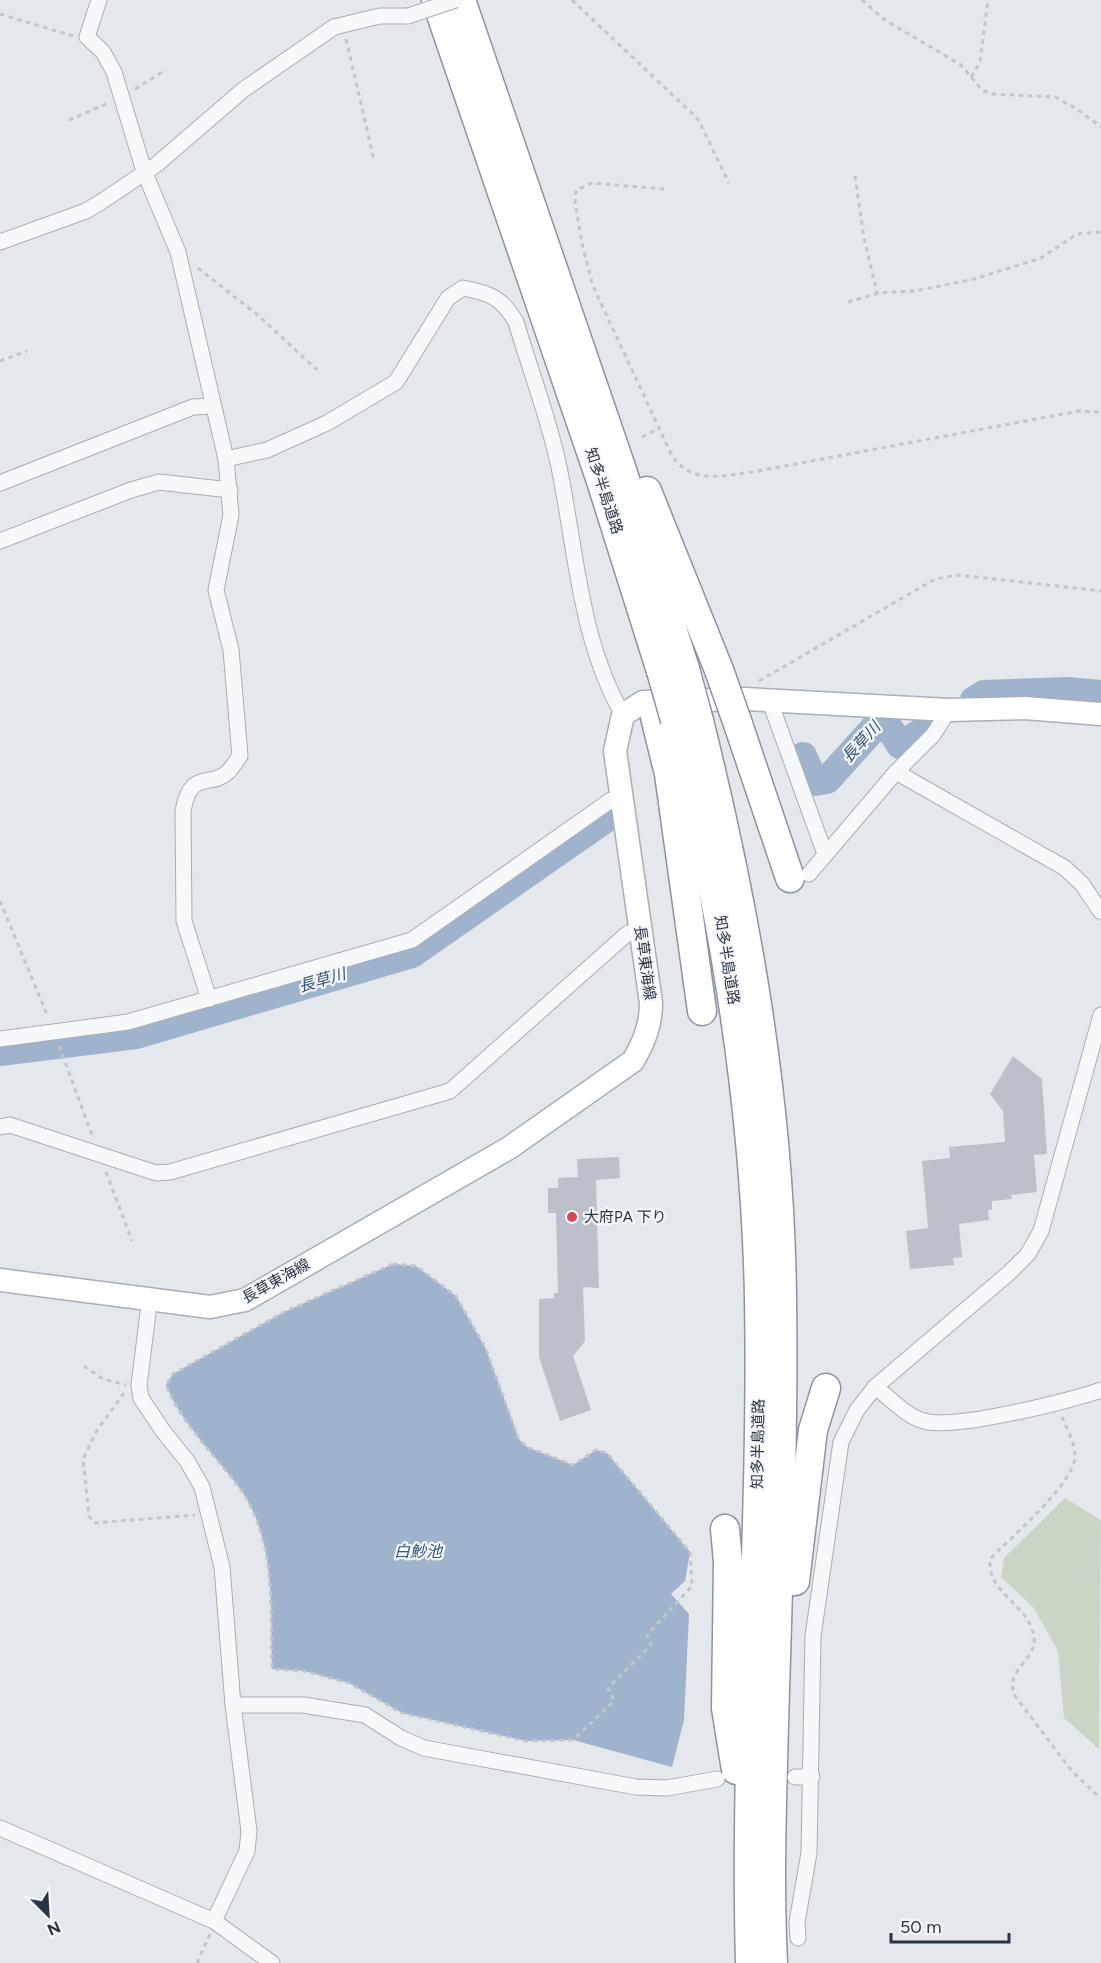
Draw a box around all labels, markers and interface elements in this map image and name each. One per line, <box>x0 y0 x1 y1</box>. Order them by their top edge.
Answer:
street label: 知多半島道路 <box>582 445 626 537</box>
water label: 長草川 <box>838 716 885 766</box>
street label: 知多半島道路 <box>711 914 743 1006</box>
street label: 長草東海線 <box>631 925 659 1001</box>
water label: 長草川 <box>296 964 350 996</box>
place label: 大府PA 下り <box>584 1208 667 1226</box>
marker: 大府PA 下り <box>565 1210 579 1224</box>
street label: 長草東海線 <box>239 1255 313 1307</box>
street label: 知多半島道路 <box>748 1399 768 1489</box>
water label: 白魦池 <box>394 1542 444 1561</box>
north arrow <box>18 1885 78 1945</box>
scale bar <box>891 1906 1010 1944</box>
text: 50 m <box>900 1916 942 1938</box>
text: N <box>44 1917 63 1939</box>

